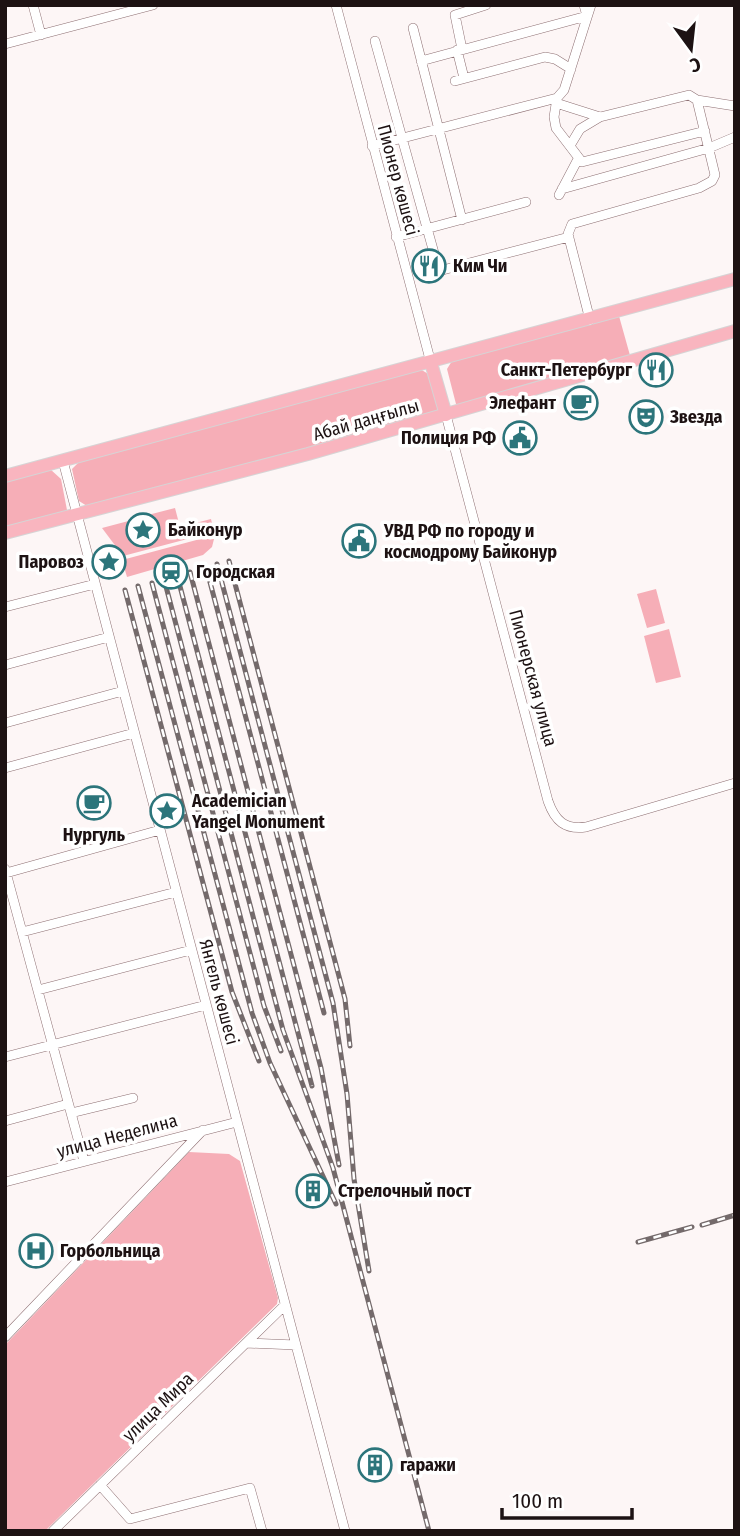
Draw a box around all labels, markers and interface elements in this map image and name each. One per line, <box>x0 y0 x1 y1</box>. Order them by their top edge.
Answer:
north arrow <box>656 14 726 84</box>
text: С <box>687 53 703 77</box>
street label: Пионер көшесі <box>373 122 423 238</box>
restaurant icon: Ким Чи <box>410 247 448 285</box>
place label: Ким Чи <box>453 255 508 277</box>
restaurant icon: Санкт-Петербург <box>637 351 675 389</box>
place label: Санкт-Петербург <box>501 359 633 381</box>
cafe icon: Элефант <box>562 384 600 422</box>
place label: Элефант <box>489 392 556 414</box>
street label: Абай даңғылы <box>310 394 422 446</box>
theatre icon: Звезда <box>627 398 665 436</box>
place label: Звезда <box>669 406 723 428</box>
public building icon: Полиция РФ <box>501 419 539 457</box>
place label: Полиция РФ <box>401 427 496 449</box>
place icon: Байконур <box>124 511 162 549</box>
place label: Байконур <box>168 519 243 541</box>
place label: УВД РФ по городу и космодрому Байконур <box>383 520 557 563</box>
public building icon: УВД РФ по городу и космодрому Байконур <box>340 522 378 560</box>
place icon: Паровоз <box>90 543 128 581</box>
place label: Паровоз <box>19 551 84 573</box>
station icon: Городская <box>152 553 190 591</box>
place label: Городская <box>196 561 275 583</box>
street label: Пионерская улица <box>504 607 562 749</box>
cafe icon: Нургуль <box>75 784 113 822</box>
place label: Academician Yangel Monument <box>191 790 326 833</box>
place icon: Academician Yangel Monument <box>148 792 186 830</box>
place label: Нургуль <box>63 824 126 846</box>
street label: Янгель көшесі <box>194 937 244 1047</box>
street label: улица Неделина <box>54 1109 180 1163</box>
building icon: Стрелочный пост <box>294 1172 332 1210</box>
place label: Стрелочный пост <box>338 1180 471 1202</box>
hospital icon: Горбольница <box>17 1232 55 1270</box>
place label: Горбольница <box>60 1240 160 1262</box>
street label: улица Мира <box>118 1368 198 1446</box>
building icon: гаражи <box>356 1446 394 1484</box>
place label: гаражи <box>400 1454 456 1476</box>
scale bar <box>502 1476 632 1520</box>
text: 100 m <box>512 1488 563 1514</box>

